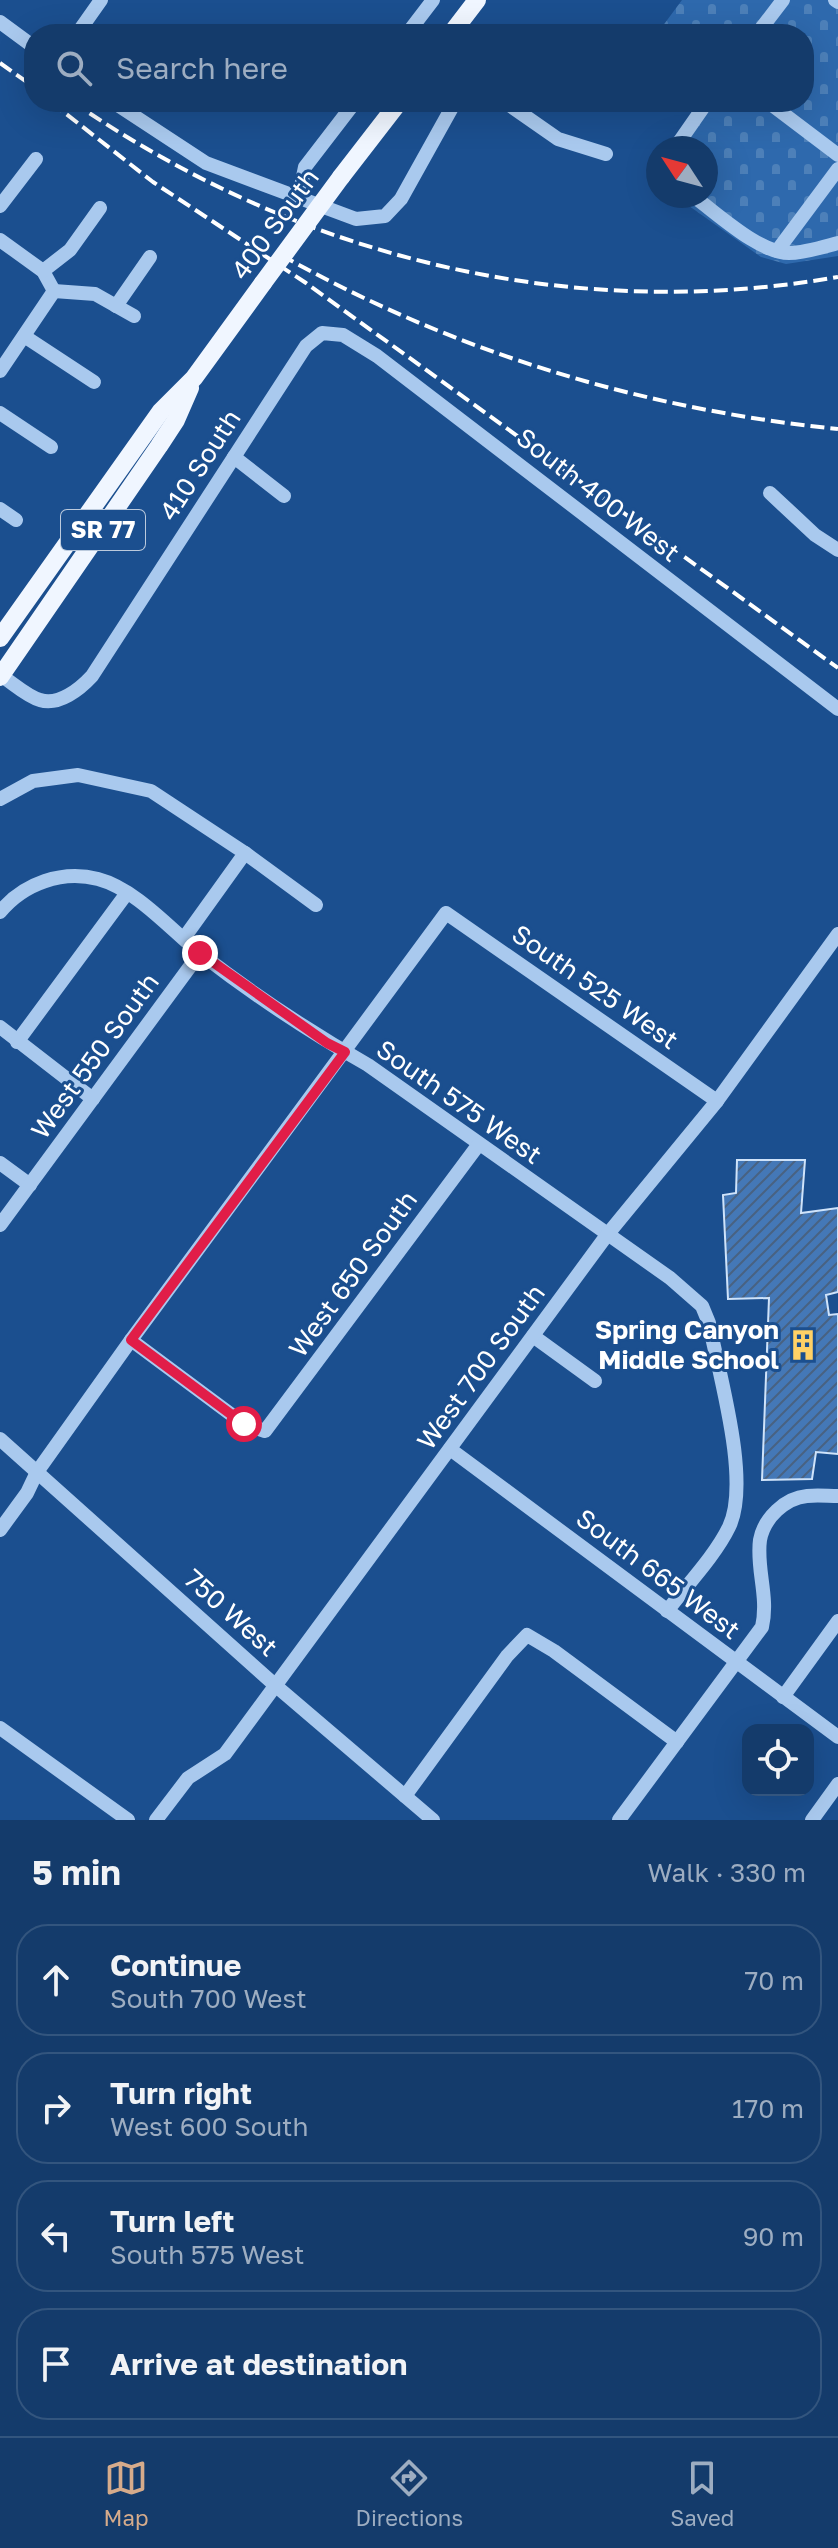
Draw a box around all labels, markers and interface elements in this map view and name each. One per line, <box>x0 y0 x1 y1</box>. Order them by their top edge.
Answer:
search box <box>24 24 814 112</box>
icon: search <box>52 46 96 90</box>
text: Search here <box>116 50 288 86</box>
north arrow <box>646 136 718 208</box>
street label: 400 South <box>224 162 325 285</box>
street label: 410 South <box>152 404 247 526</box>
street label: South 400 West <box>510 421 686 568</box>
road number: SR 77 <box>61 510 145 550</box>
street label: South 525 West <box>506 918 684 1055</box>
route end <box>182 935 218 971</box>
street label: West 550 South <box>24 967 165 1144</box>
street label: South 575 West <box>371 1033 548 1170</box>
street label: West 650 South <box>282 1185 423 1363</box>
street label: West 700 South <box>410 1278 551 1455</box>
place label: Spring Canyon Middle School <box>595 1314 779 1375</box>
building icon: Spring Canyon Middle School <box>786 1328 820 1362</box>
route start <box>226 1406 262 1442</box>
street label: South 665 West <box>570 1502 746 1645</box>
street label: 750 West <box>178 1563 284 1663</box>
map controls <box>742 1724 814 1796</box>
button: locate <box>742 1724 814 1796</box>
text: 5 min <box>32 1852 121 1892</box>
text: Walk · 330 m <box>648 1857 806 1888</box>
text: Continue <box>110 1947 241 1983</box>
icon: ahead <box>34 1958 78 2002</box>
text: 70 m <box>745 1965 804 1996</box>
text: South 700 West <box>110 1983 307 2014</box>
text: Turn right <box>110 2075 252 2111</box>
icon: right <box>34 2086 78 2130</box>
text: 170 m <box>732 2093 804 2124</box>
text: West 600 South <box>110 2111 309 2142</box>
text: Turn left <box>110 2203 235 2239</box>
icon: left <box>34 2214 78 2258</box>
text: 90 m <box>743 2221 804 2252</box>
text: South 575 West <box>110 2239 304 2270</box>
icon: arrive <box>34 2342 78 2386</box>
text: Arrive at destination <box>110 2346 407 2382</box>
tab: Map <box>104 2456 148 2531</box>
tab: Directions <box>356 2456 463 2531</box>
tab: Saved <box>670 2456 734 2531</box>

